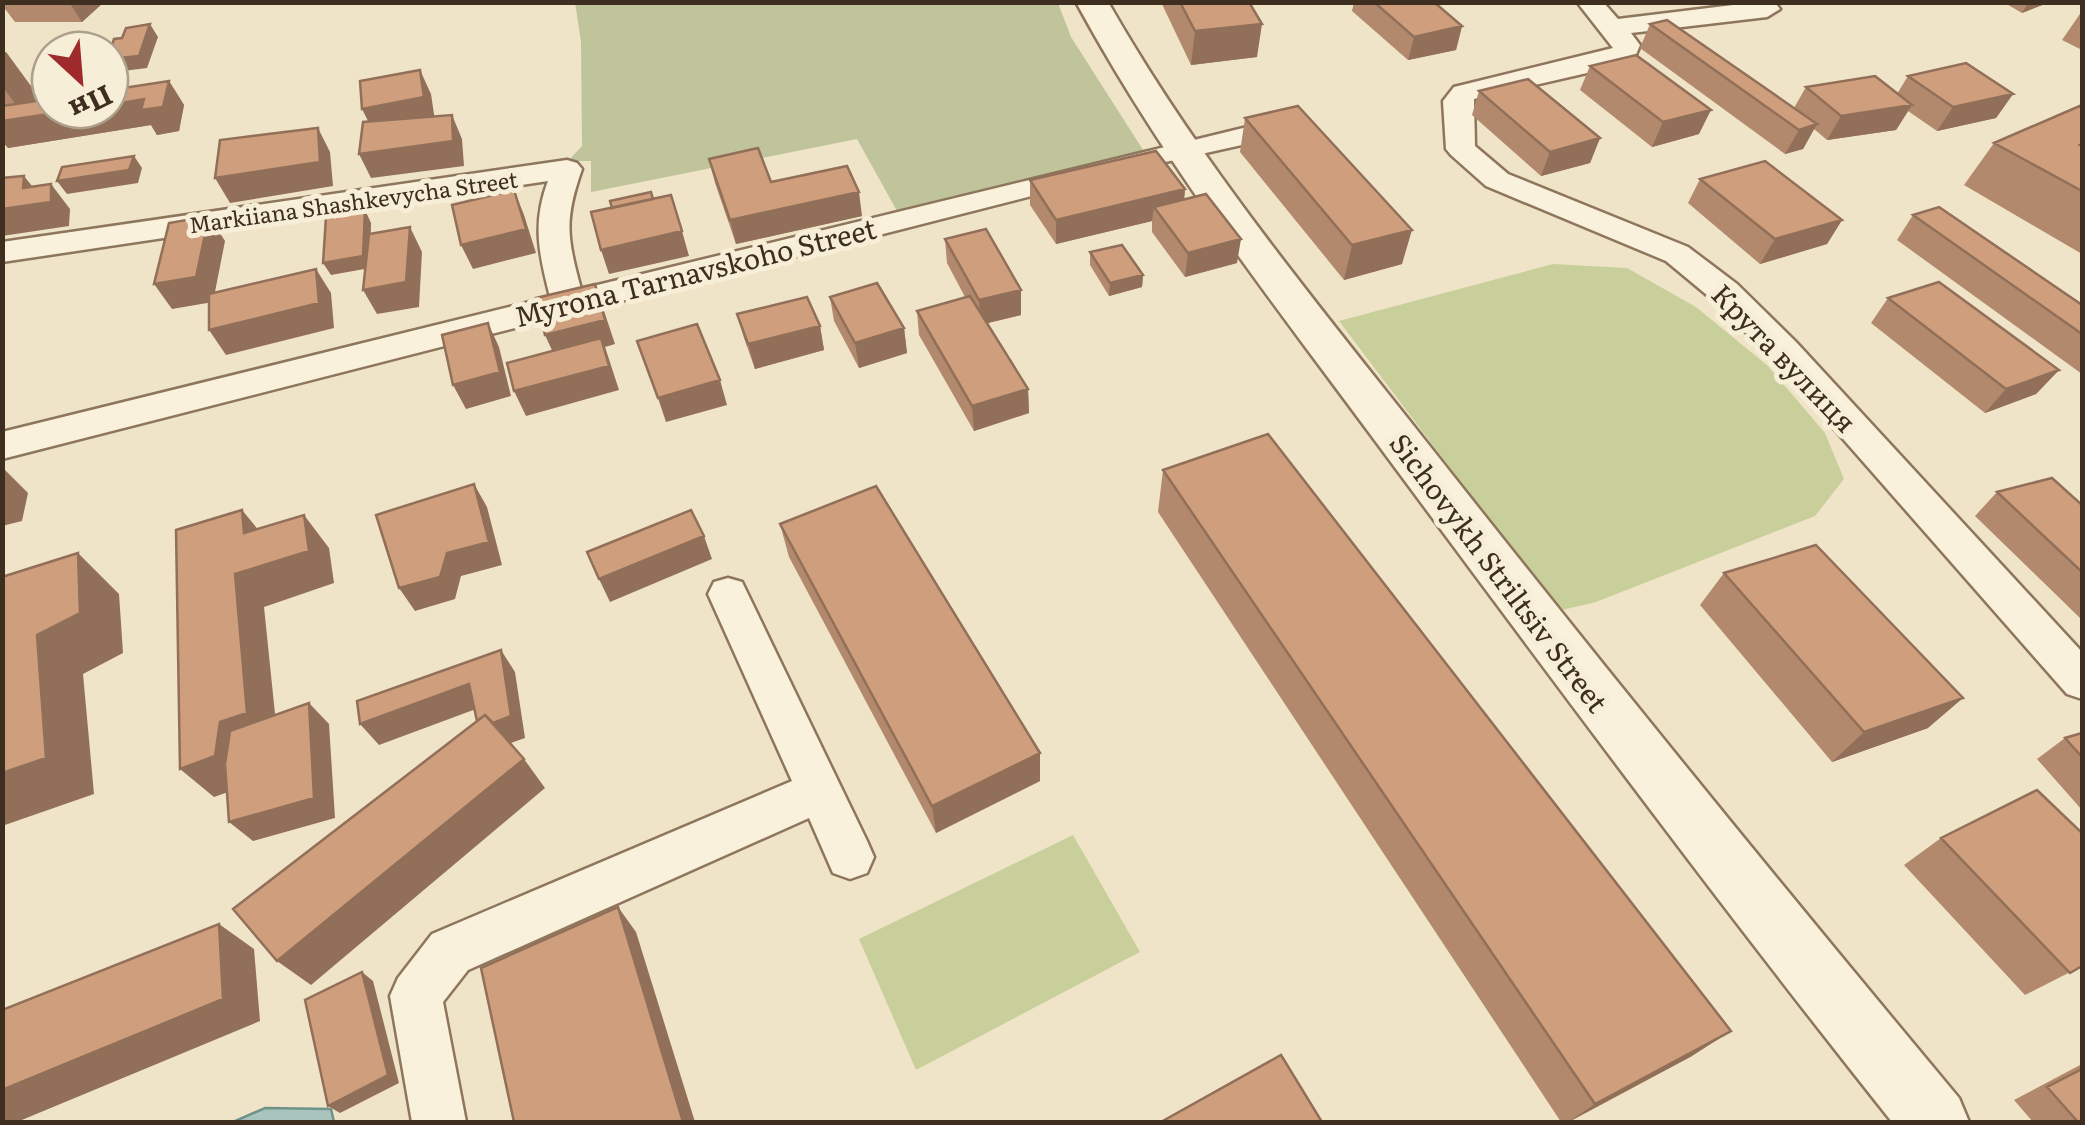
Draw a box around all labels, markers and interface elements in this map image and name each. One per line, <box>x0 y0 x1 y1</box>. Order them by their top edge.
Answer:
north arrow <box>30 30 130 130</box>
text: Пн <box>63 76 121 133</box>
street label: Markiiana Shashkevycha Street <box>187 162 520 240</box>
street label: Myrona Tarnavskoho Street <box>510 206 881 336</box>
street label: Крута вулиця <box>1703 273 1867 441</box>
street label: Sichovykh Striltsiv Street <box>1381 423 1620 721</box>

